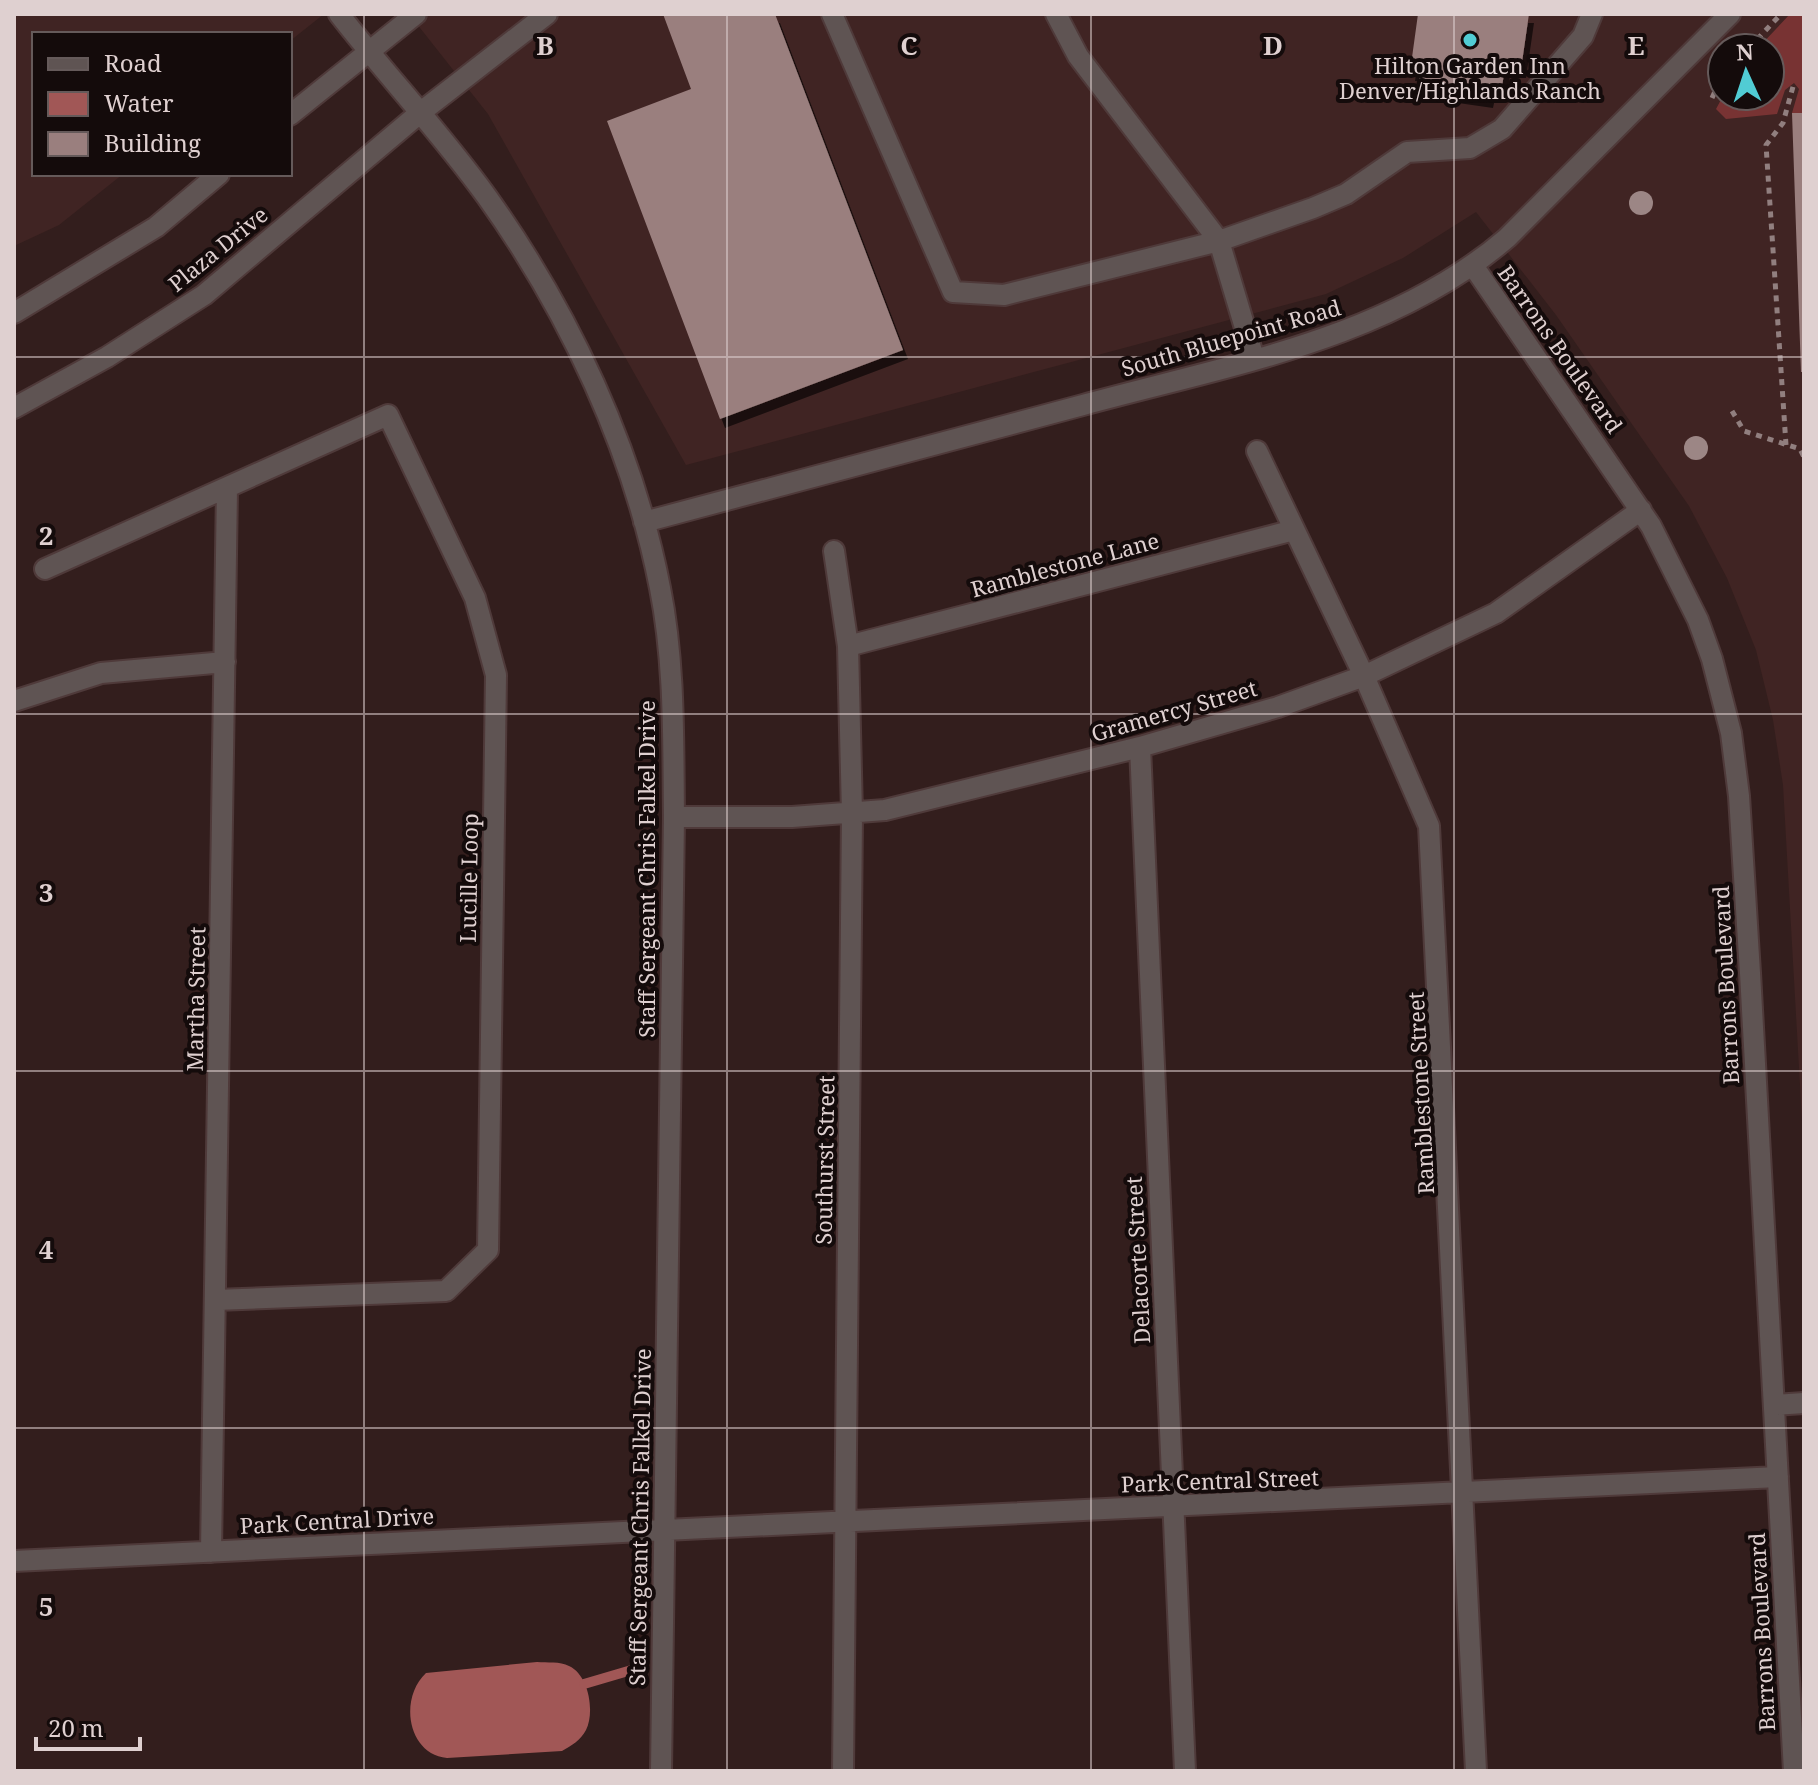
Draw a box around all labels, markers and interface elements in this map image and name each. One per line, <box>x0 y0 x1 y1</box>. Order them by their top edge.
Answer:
text: B <box>536 27 554 63</box>
text: C <box>900 27 918 63</box>
text: D <box>1263 27 1283 63</box>
text: E <box>1628 27 1645 63</box>
marker: Hilton Garden Inn Denver/Highlands Ranch <box>1461 31 1479 49</box>
legend <box>32 32 292 176</box>
north arrow <box>1706 32 1786 112</box>
text: N <box>1735 36 1754 66</box>
text: Road <box>104 46 162 79</box>
place label: Hilton Garden Inn Denver/Highlands Ranch <box>1339 50 1601 105</box>
text: Water <box>104 86 174 119</box>
text: Building <box>104 126 201 159</box>
street label: Plaza Drive <box>161 199 273 298</box>
street label: Barrons Boulevard <box>1492 258 1630 439</box>
street label: South Bluepoint Road <box>1118 291 1344 383</box>
text: 2 <box>39 517 53 553</box>
street label: Ramblestone Lane <box>967 524 1162 604</box>
street label: Gramercy Street <box>1087 672 1260 748</box>
street label: Staff Sergeant Chris Falkel Drive <box>631 700 661 1038</box>
street label: Lucille Loop <box>452 813 484 943</box>
text: 3 <box>39 874 53 910</box>
street label: Barrons Boulevard <box>1705 885 1745 1085</box>
street label: Martha Street <box>179 926 211 1072</box>
street label: Ramblestone Street <box>1400 991 1440 1195</box>
street label: Southurst Street <box>808 1075 840 1245</box>
street label: Delacorte Street <box>1118 1175 1156 1344</box>
text: 4 <box>39 1231 54 1267</box>
street label: Staff Sergeant Chris Falkel Drive <box>621 1348 657 1686</box>
street label: Park Central Street <box>1120 1462 1320 1498</box>
street label: Park Central Drive <box>239 1500 435 1540</box>
street label: Barrons Boulevard <box>1741 1532 1781 1732</box>
text: 5 <box>39 1588 53 1624</box>
scale bar <box>36 1701 140 1751</box>
text: 20 m <box>48 1711 104 1744</box>

